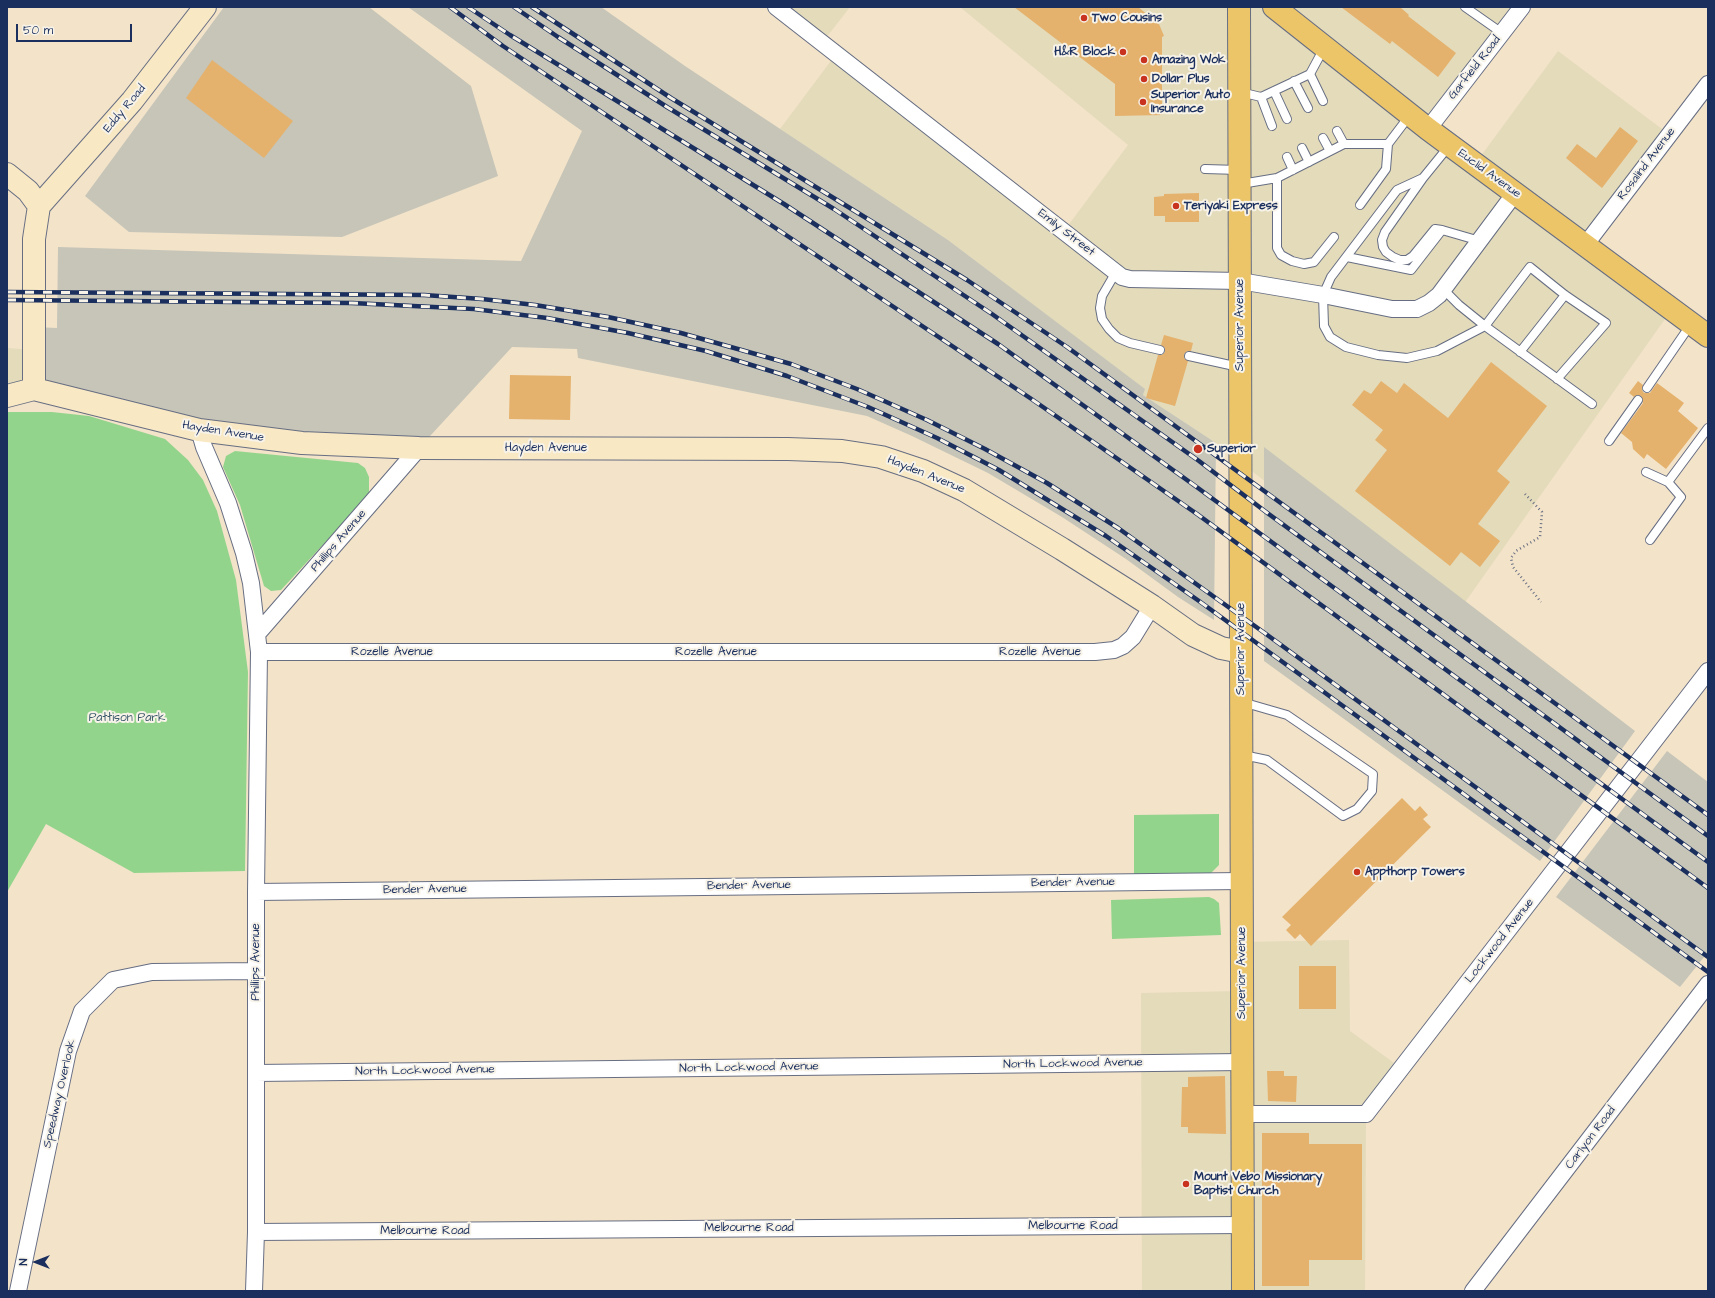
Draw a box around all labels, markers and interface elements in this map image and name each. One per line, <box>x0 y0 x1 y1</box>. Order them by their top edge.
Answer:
place label: Two Cousins <box>1092 11 1162 25</box>
marker: Two Cousins <box>1079 13 1089 23</box>
scale bar <box>18 16 134 42</box>
text: 50 m <box>23 22 53 39</box>
street label: Garfield Road <box>1446 33 1504 103</box>
place label: H&R Block <box>1054 45 1115 59</box>
marker: H&R Block <box>1118 47 1128 57</box>
place label: Amazing Wok <box>1152 53 1225 67</box>
marker: Amazing Wok <box>1139 55 1149 65</box>
place label: Dollar Plus <box>1152 72 1209 86</box>
marker: Dollar Plus <box>1139 74 1149 84</box>
street label: Eddy Road <box>101 82 149 136</box>
place label: Superior Auto Insurance <box>1151 88 1230 116</box>
marker: Superior Auto Insurance <box>1138 97 1148 107</box>
street label: Rosalind Avenue <box>1615 125 1679 203</box>
street label: Euclid Avenue <box>1455 146 1523 202</box>
place label: Teriyaki Express <box>1184 199 1278 213</box>
marker: Teriyaki Express <box>1171 201 1181 211</box>
street label: Emily Street <box>1035 206 1097 260</box>
street label: Superior Avenue <box>1233 279 1247 371</box>
street label: Hayden Avenue <box>181 418 265 446</box>
street label: Hayden Avenue <box>505 441 587 455</box>
place label: Superior <box>1207 442 1256 456</box>
marker: Superior <box>1192 443 1204 455</box>
street label: Hayden Avenue <box>885 453 967 497</box>
street label: Phillips Avenue <box>308 507 370 575</box>
street label: Superior Avenue <box>1234 603 1248 695</box>
street label: Rozelle Avenue <box>351 645 433 659</box>
street label: Rozelle Avenue <box>675 645 757 659</box>
street label: Rozelle Avenue <box>999 645 1081 659</box>
park label: Pattison Park <box>89 711 165 725</box>
place label: Appthorp Towers <box>1365 865 1465 879</box>
marker: Appthorp Towers <box>1352 867 1362 877</box>
street label: Bender Avenue <box>1031 875 1115 891</box>
street label: Bender Avenue <box>707 878 791 894</box>
street label: Bender Avenue <box>383 882 467 898</box>
street label: Lockwood Avenue <box>1463 896 1537 986</box>
street label: Phillips Avenue <box>249 923 263 1001</box>
street label: Superior Avenue <box>1235 927 1249 1019</box>
street label: Speedway Overlook <box>41 1038 79 1150</box>
street label: North Lockwood Avenue <box>1003 1056 1143 1072</box>
street label: North Lockwood Avenue <box>679 1060 819 1076</box>
street label: North Lockwood Avenue <box>355 1063 495 1079</box>
street label: Carlyon Road <box>1563 1104 1619 1172</box>
place label: Mount Vebo Missionary Baptist Church <box>1194 1170 1322 1198</box>
marker: Mount Vebo Missionary Baptist Church <box>1181 1179 1191 1189</box>
street label: Melbourne Road <box>1028 1219 1118 1233</box>
street label: Melbourne Road <box>704 1221 794 1235</box>
street label: Melbourne Road <box>380 1224 470 1238</box>
north arrow <box>16 1242 56 1282</box>
text: N <box>16 1259 31 1265</box>

